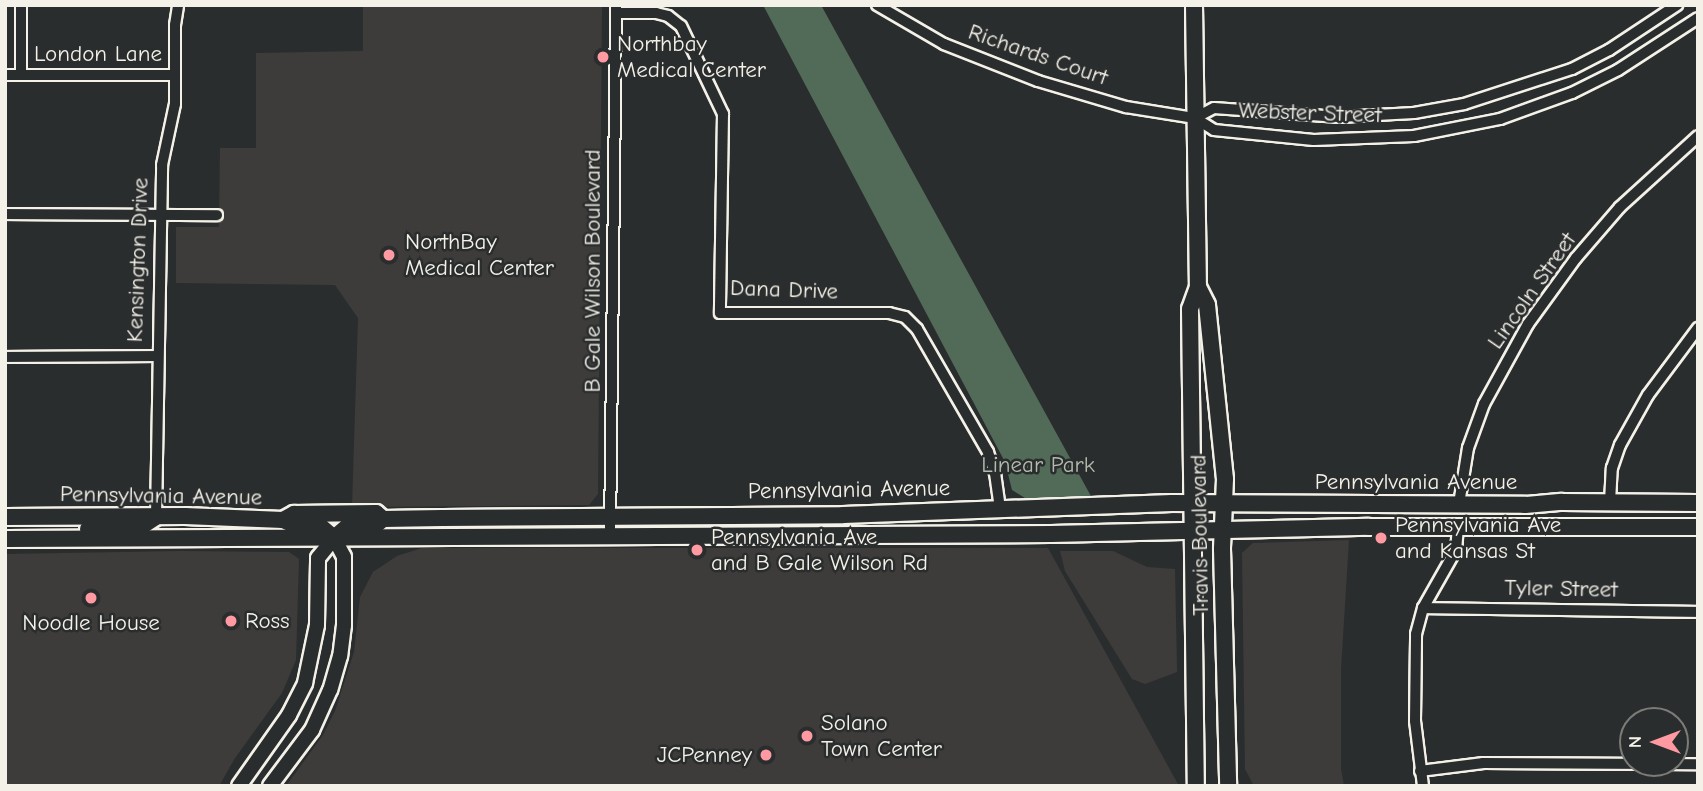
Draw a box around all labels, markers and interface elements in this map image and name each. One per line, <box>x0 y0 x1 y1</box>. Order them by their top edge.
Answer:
street label: Richards Court <box>965 18 1111 92</box>
place label: Northbay Medical Center <box>617 30 766 84</box>
street label: London Lane <box>34 40 162 68</box>
marker: Northbay Medical Center <box>595 49 611 65</box>
street label: Webster Street <box>1238 97 1382 129</box>
street label: B Gale Wilson Boulevard <box>579 149 607 393</box>
street label: Kensington Drive <box>121 177 155 343</box>
street label: Lincoln Street <box>1482 227 1582 355</box>
place label: NorthBay Medical Center <box>405 228 554 282</box>
marker: NorthBay Medical Center <box>379 245 399 265</box>
street label: Dana Drive <box>730 274 838 306</box>
park label: Linear Park <box>981 451 1095 479</box>
street label: Travis Boulevard <box>1185 454 1215 616</box>
street label: Pennsylvania Avenue <box>1315 468 1517 496</box>
street label: Pennsylvania Avenue <box>748 474 950 506</box>
street label: Pennsylvania Avenue <box>60 480 262 512</box>
place label: Pennsylvania Ave and Kansas St <box>1395 511 1561 565</box>
place label: Pennsylvania Ave and B Gale Wilson Rd <box>711 523 928 577</box>
marker: Pennsylvania Ave and Kansas St <box>1373 530 1389 546</box>
marker: Pennsylvania Ave and B Gale Wilson Rd <box>689 542 705 558</box>
street label: Tyler Street <box>1504 574 1618 604</box>
marker: Noodle House <box>83 590 99 606</box>
place label: Ross <box>245 607 290 635</box>
place label: Noodle House <box>22 609 160 637</box>
marker: Ross <box>223 613 239 629</box>
north arrow <box>1619 707 1689 777</box>
place label: Solano Town Center <box>821 709 942 763</box>
marker: Solano Town Center <box>799 728 815 744</box>
text: N <box>1624 736 1646 748</box>
place label: JCPenney <box>657 741 752 769</box>
marker: JCPenney <box>758 747 774 763</box>

